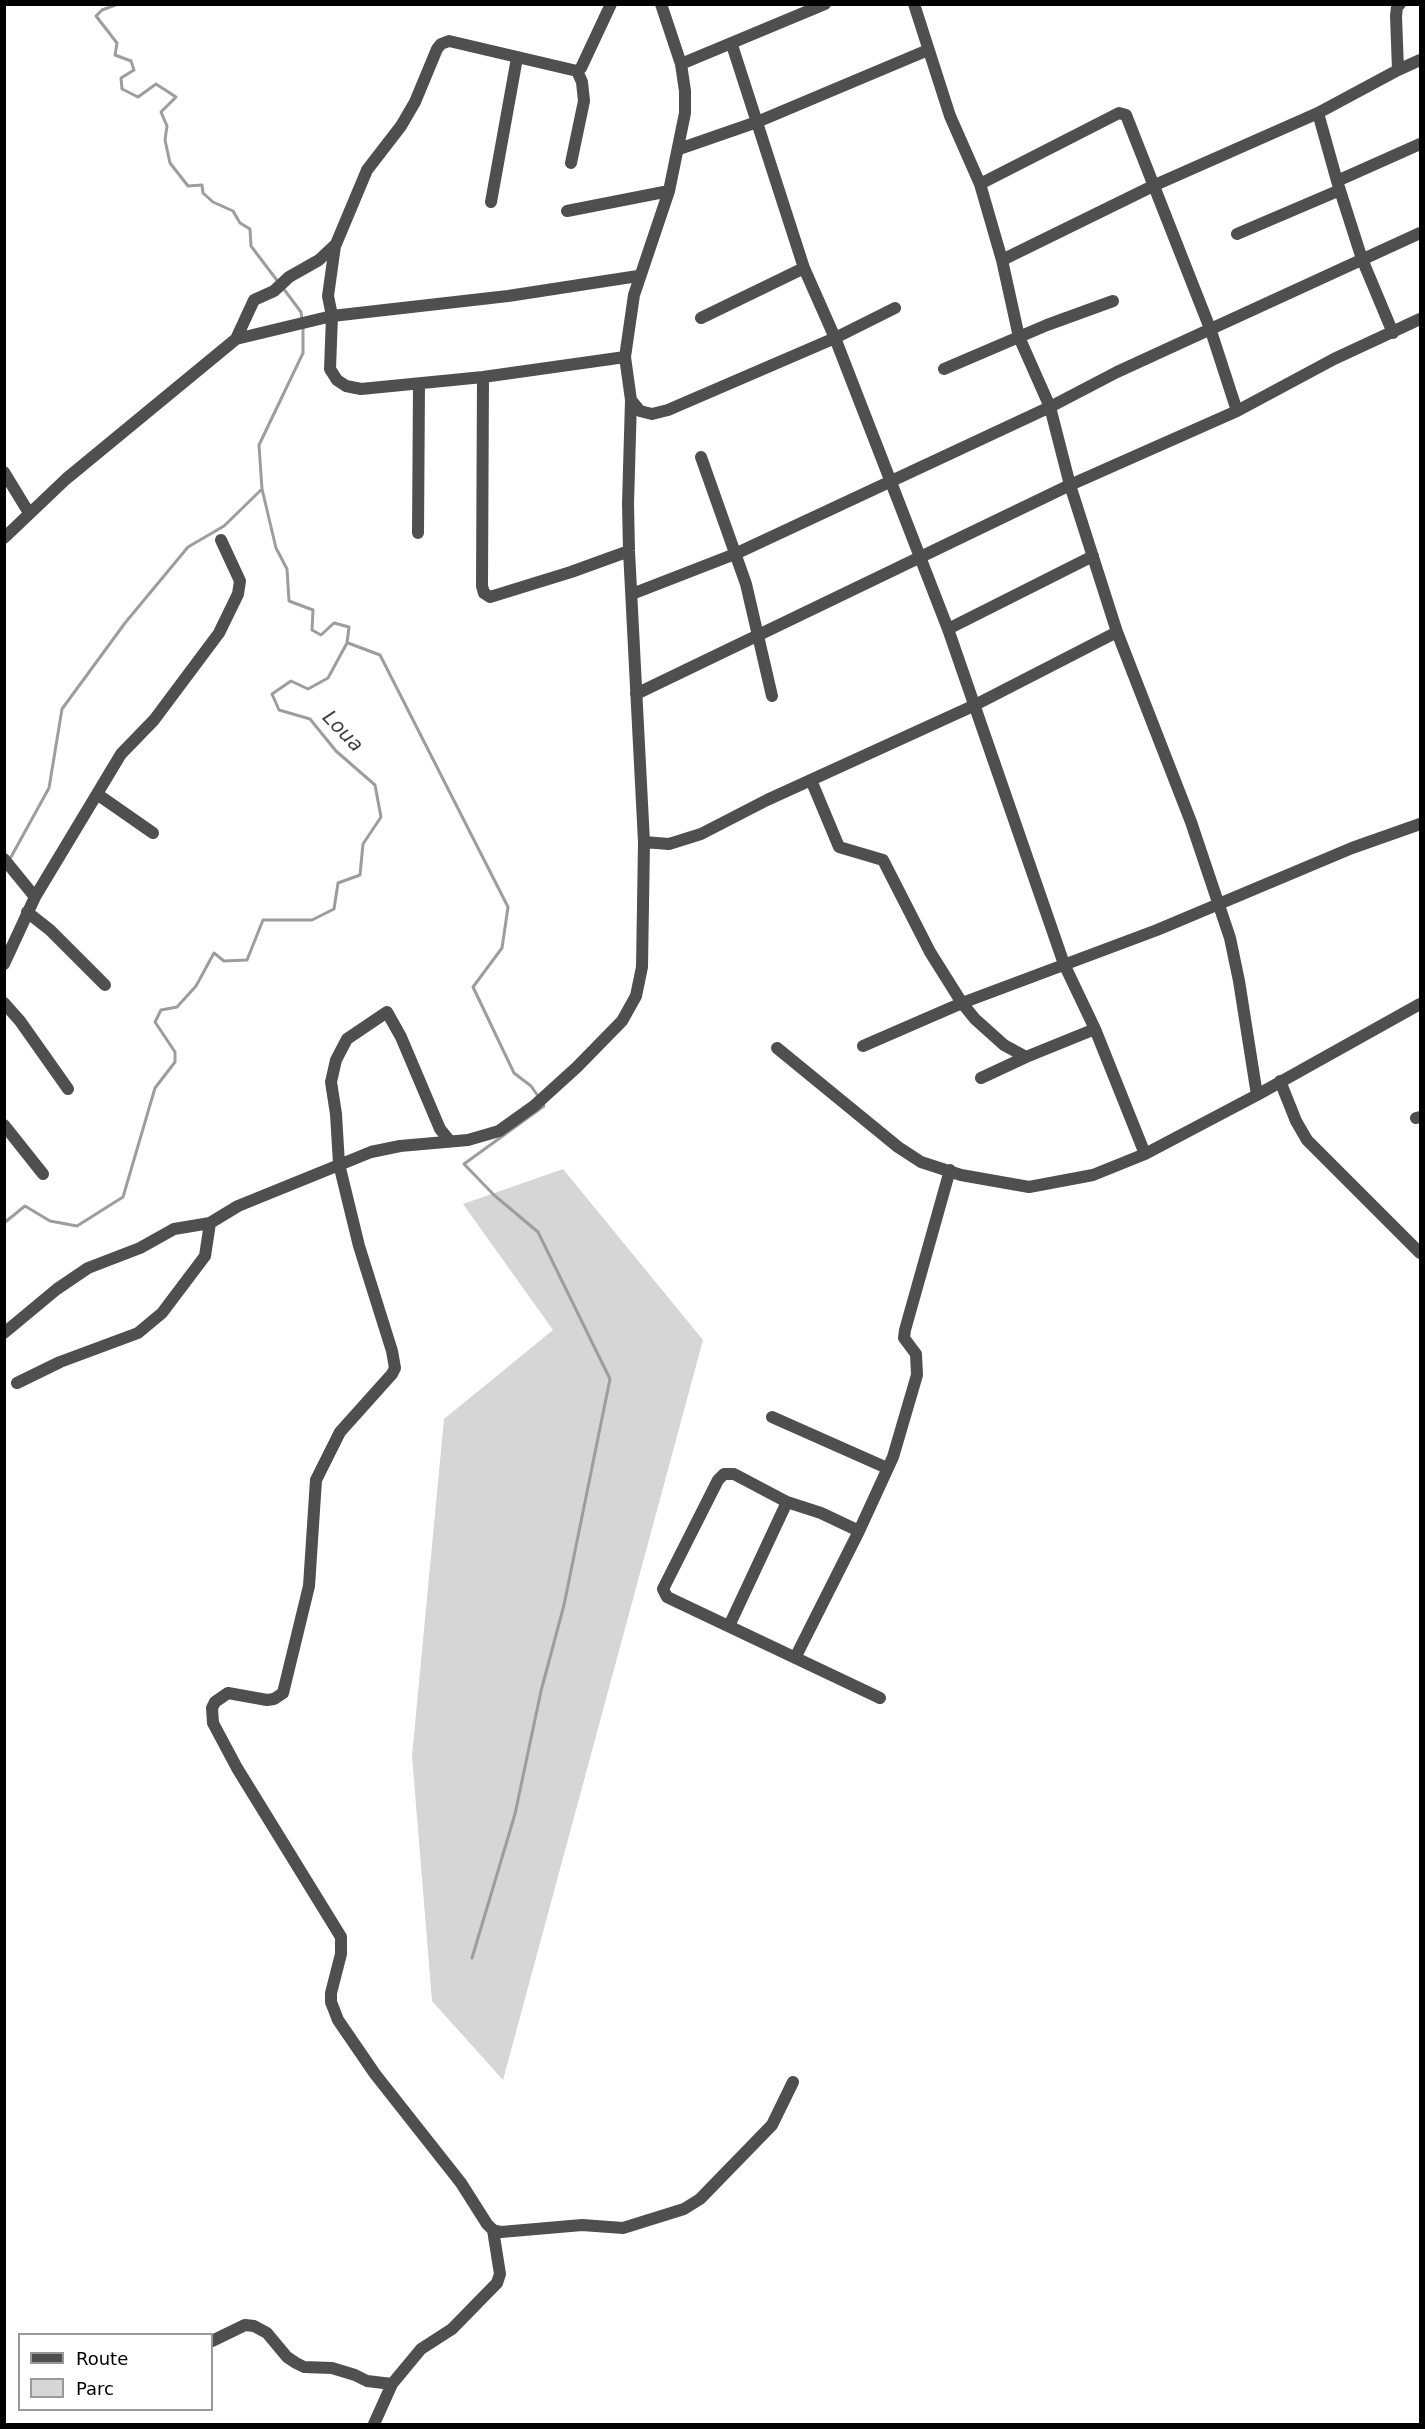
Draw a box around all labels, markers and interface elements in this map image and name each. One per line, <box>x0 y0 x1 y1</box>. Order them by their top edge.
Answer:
water label: Loua <box>317 706 367 758</box>
legend <box>18 2333 213 2411</box>
text: Route <box>76 2348 128 2369</box>
text: Parc <box>76 2378 114 2399</box>

